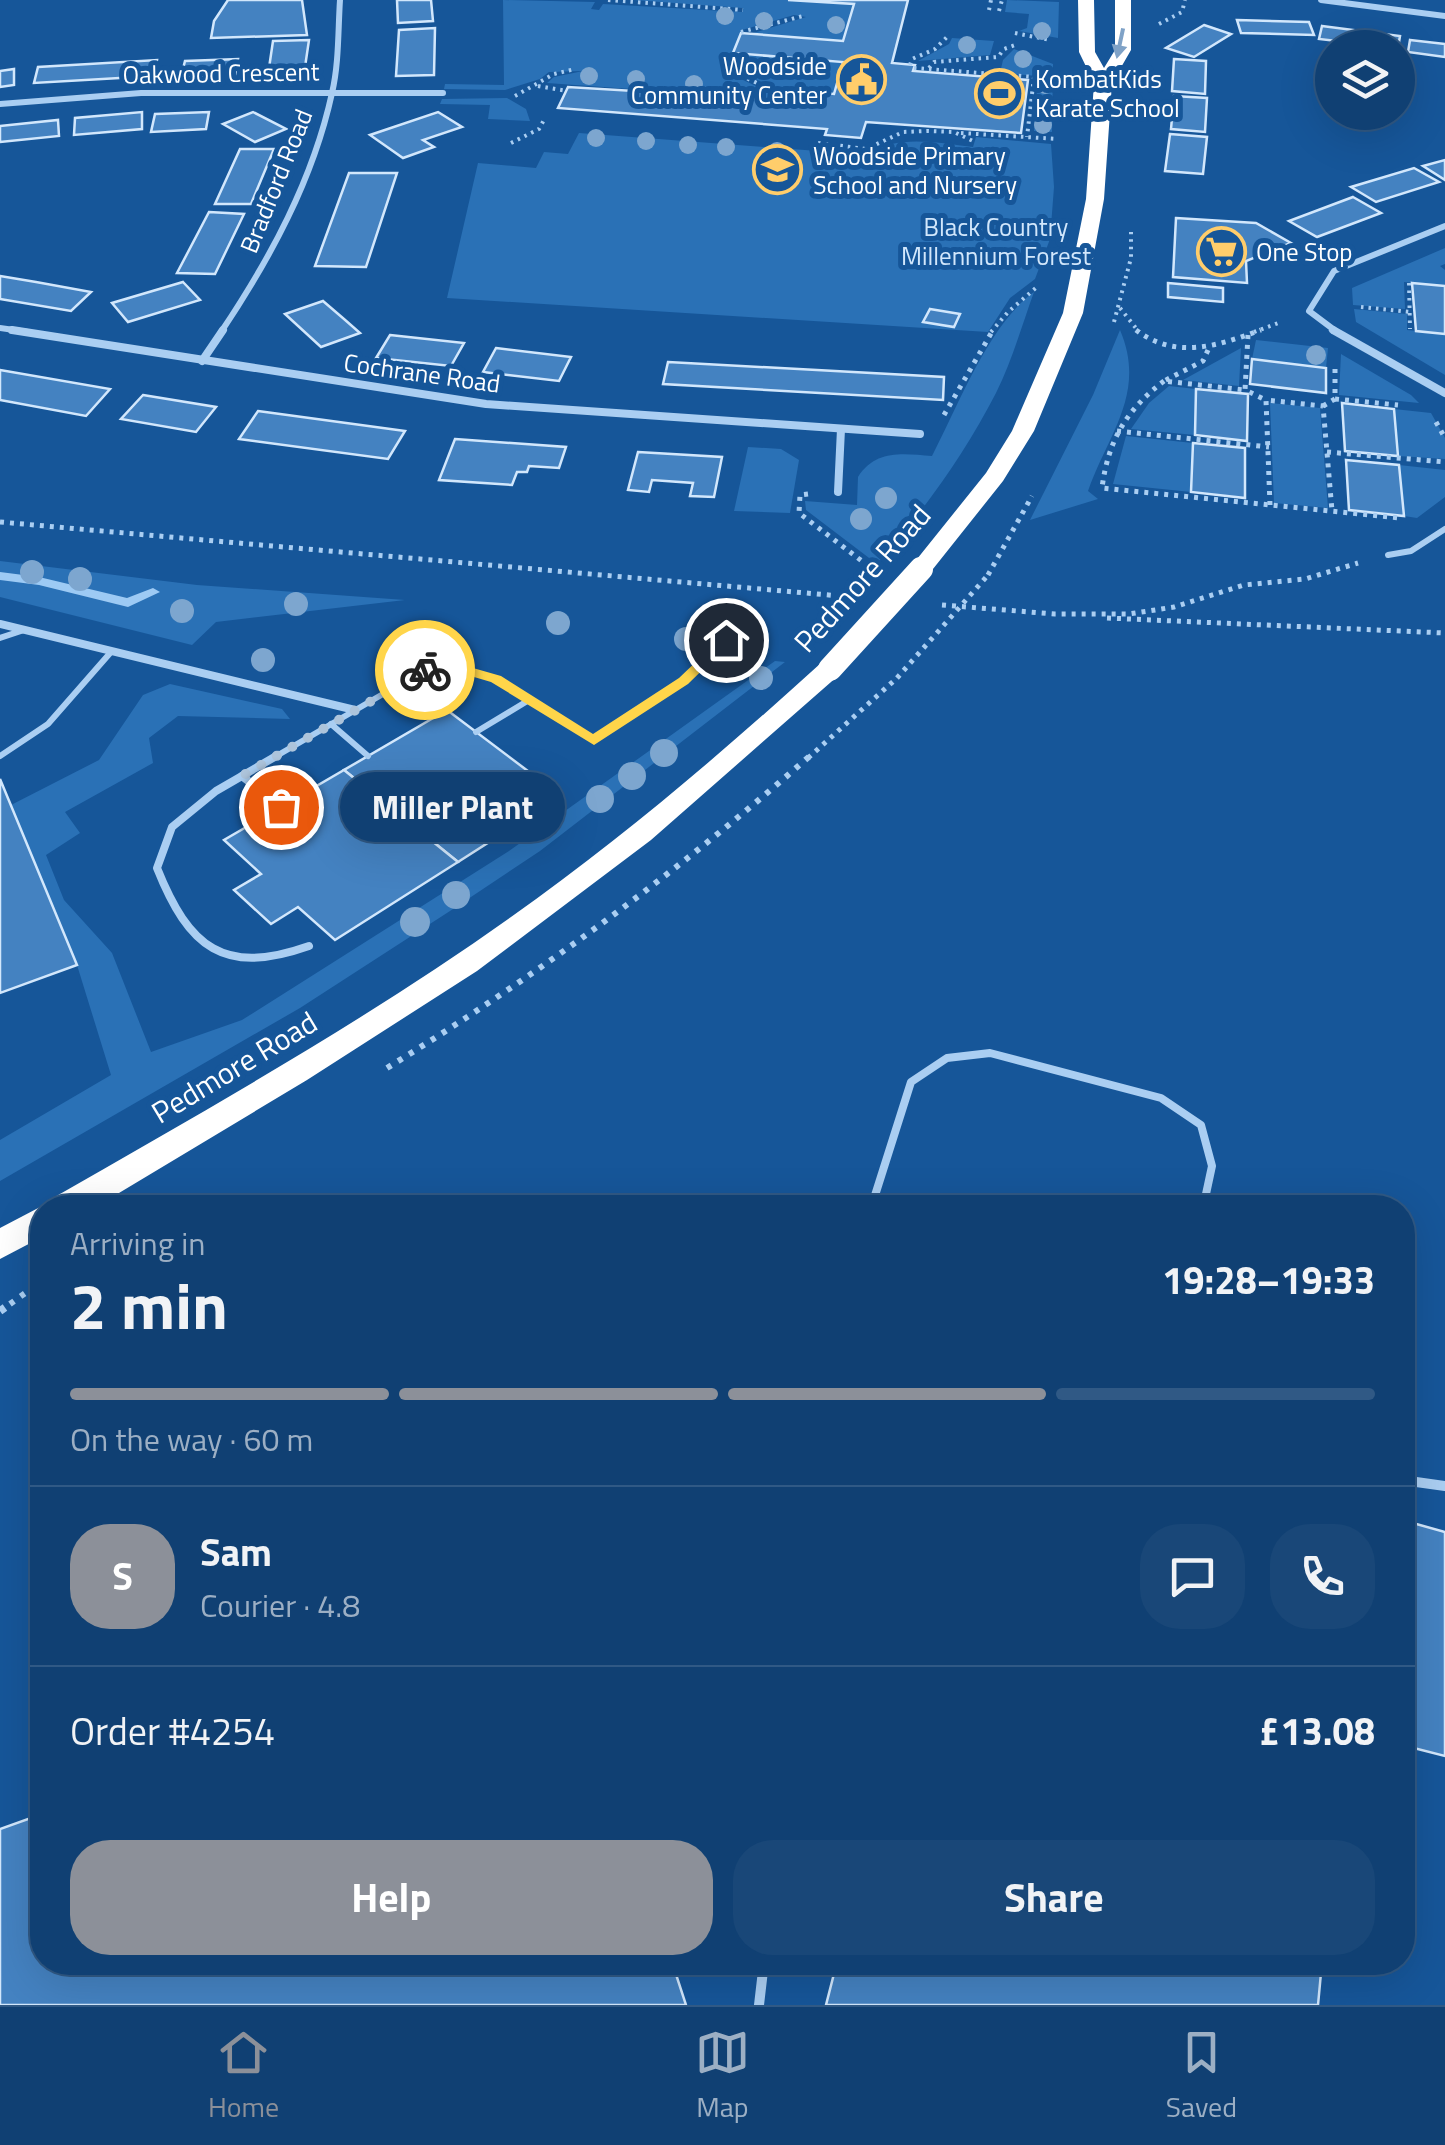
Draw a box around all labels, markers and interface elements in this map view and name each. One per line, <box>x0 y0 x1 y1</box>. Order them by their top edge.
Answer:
one-way arrow <box>1112 28 1128 59</box>
map controls <box>1315 30 1415 130</box>
button: layers <box>1315 30 1415 130</box>
place label: Woodside Community Center <box>631 47 827 114</box>
street label: Oakwood Crescent <box>122 52 320 94</box>
public building icon: Woodside Community Center <box>836 54 888 106</box>
place label: KombatKids Karate School <box>1035 60 1180 127</box>
sports icon: KombatKids Karate School <box>974 67 1026 119</box>
street label: Bradford Road <box>230 103 322 259</box>
place label: Woodside Primary School and Nursery <box>813 137 1017 204</box>
school or university icon: Woodside Primary School and Nursery <box>752 144 804 196</box>
park label: Black Country Millennium Forest <box>901 208 1091 275</box>
supermarket icon: One Stop <box>1195 226 1247 278</box>
place label: One Stop <box>1256 233 1353 271</box>
street label: Cochrane Road <box>341 343 503 403</box>
street label: Pedmore Road <box>783 493 941 663</box>
pin <box>684 598 769 683</box>
icon: home <box>699 613 754 668</box>
courier <box>375 620 475 720</box>
icon: bike <box>398 643 453 698</box>
pin <box>239 765 324 850</box>
callout: Miller Plant <box>341 772 566 842</box>
icon: bag <box>254 780 309 835</box>
text: Miller Plant <box>372 783 533 831</box>
street label: Pedmore Road <box>142 999 326 1135</box>
text: Arriving in <box>70 1219 206 1267</box>
text: 19:28–19:33 <box>1162 1251 1375 1309</box>
text: 2 min <box>70 1255 228 1354</box>
text: On the way · 60 m <box>70 1415 313 1463</box>
text: Sam <box>200 1523 272 1581</box>
button: chat <box>1140 1524 1245 1629</box>
button: phone <box>1270 1524 1375 1629</box>
text: S <box>112 1547 133 1605</box>
text: Courier · 4.8 <box>200 1581 360 1629</box>
text: Order #4254 <box>70 1702 275 1760</box>
text: £13.08 <box>1259 1702 1375 1760</box>
button: Help <box>70 1840 713 1955</box>
button: Share <box>733 1840 1375 1955</box>
tab: Home <box>208 2025 279 2128</box>
tab: Map <box>695 2025 750 2128</box>
tab: Saved <box>1166 2025 1237 2128</box>

